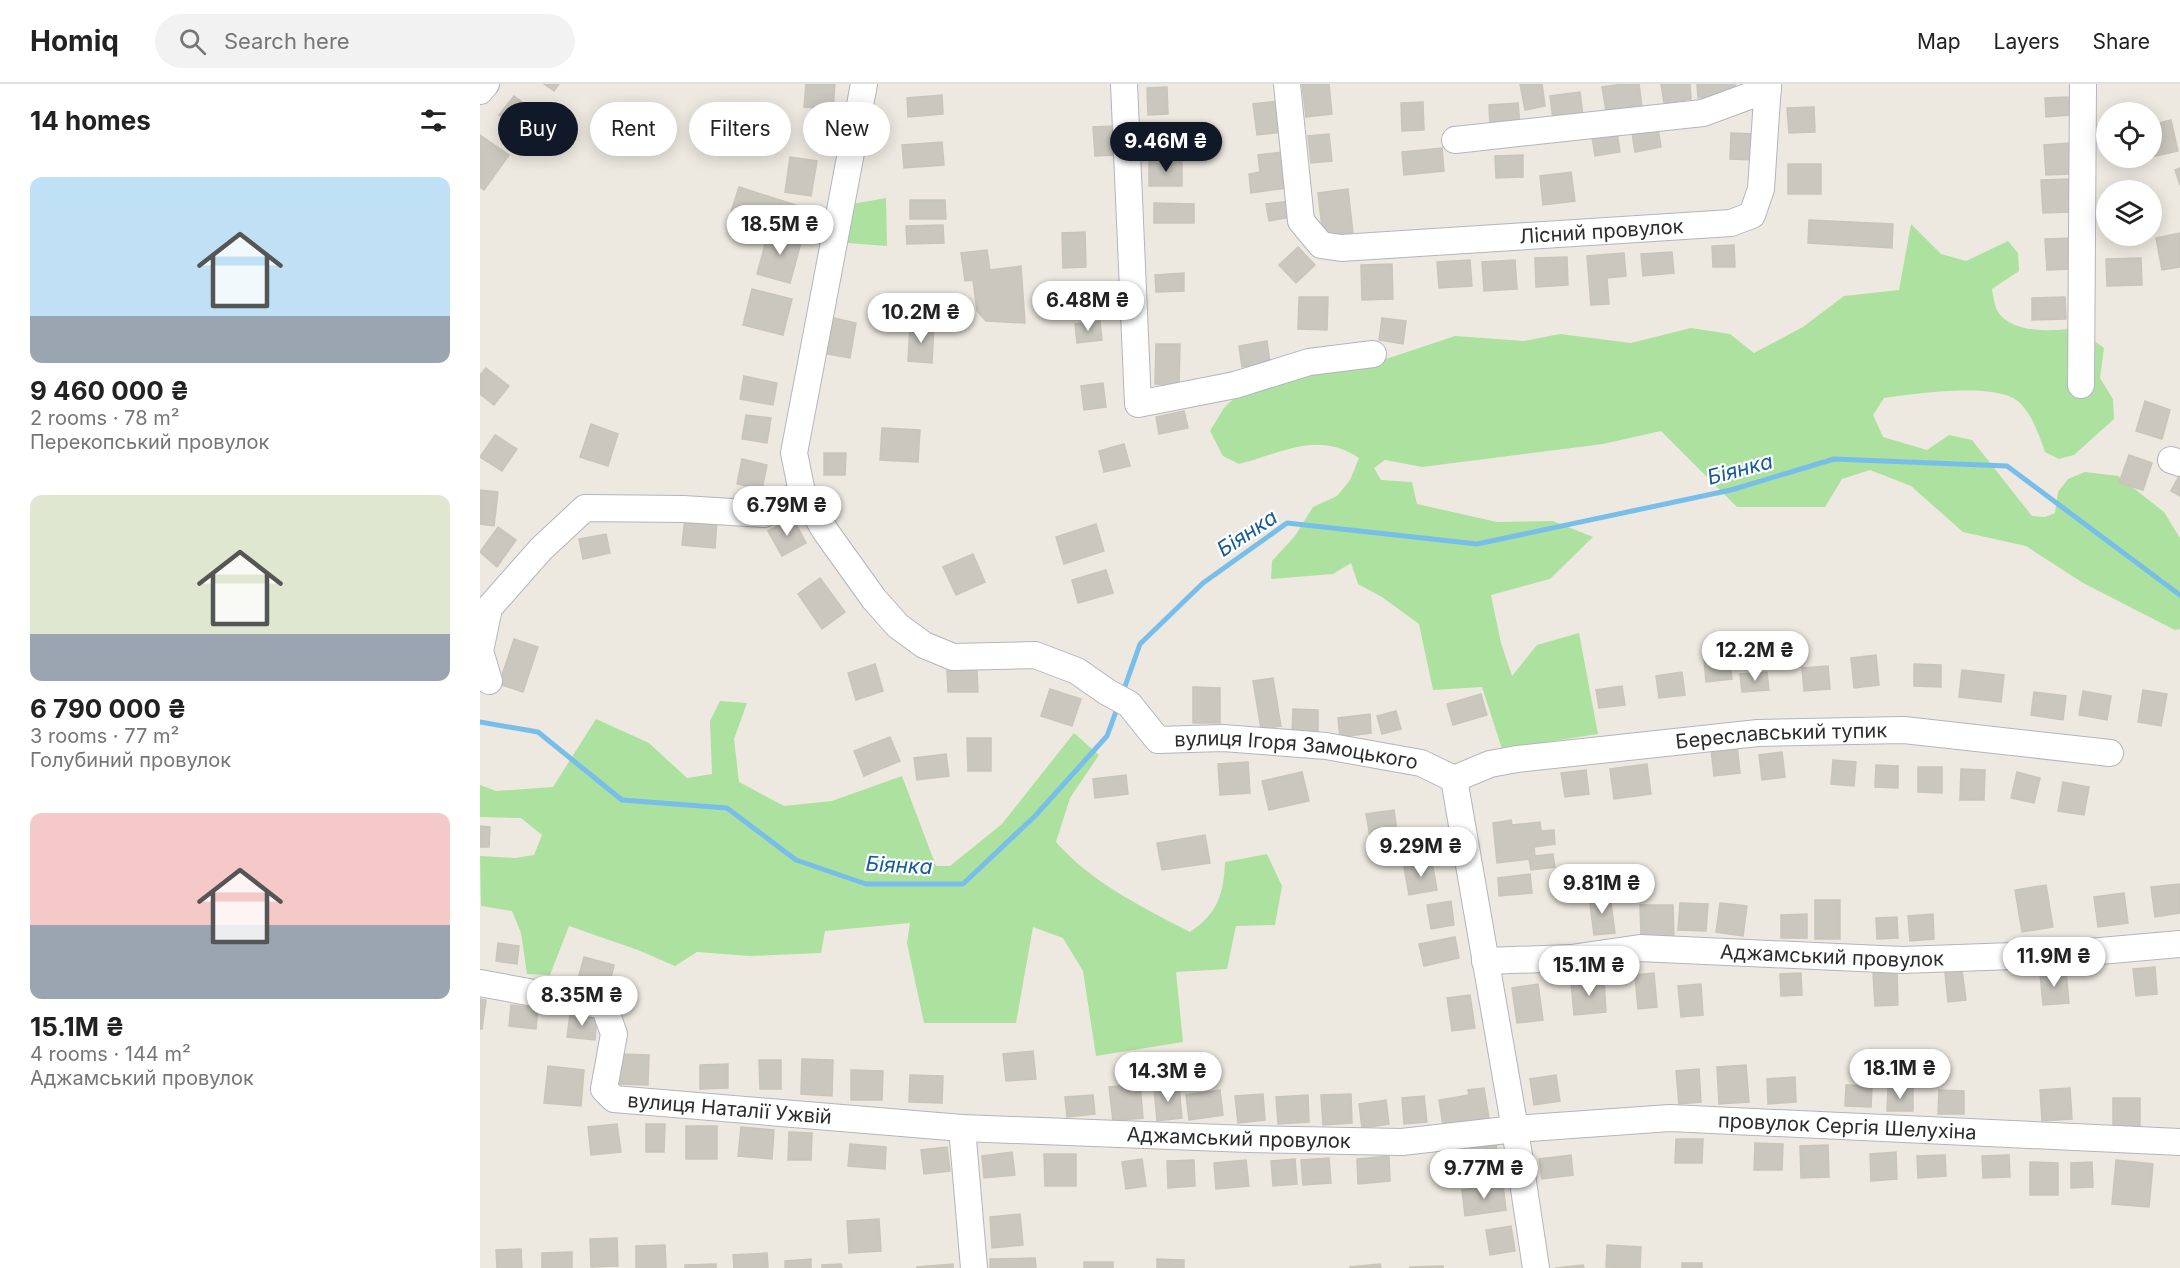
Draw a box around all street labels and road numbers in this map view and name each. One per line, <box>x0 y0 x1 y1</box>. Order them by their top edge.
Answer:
street label: Лісний провулок <box>1518 214 1684 249</box>
street label: Береславський тупик <box>1674 718 1888 754</box>
street label: вулиця Ігоря Замоцького <box>1174 726 1420 774</box>
street label: Аджамський провулок <box>1720 940 1945 972</box>
street label: вулиця Наталії Ужвій <box>627 1088 833 1129</box>
street label: провулок Сергія Шелухіна <box>1717 1108 1977 1144</box>
street label: Аджамський провулок <box>1126 1122 1351 1153</box>

